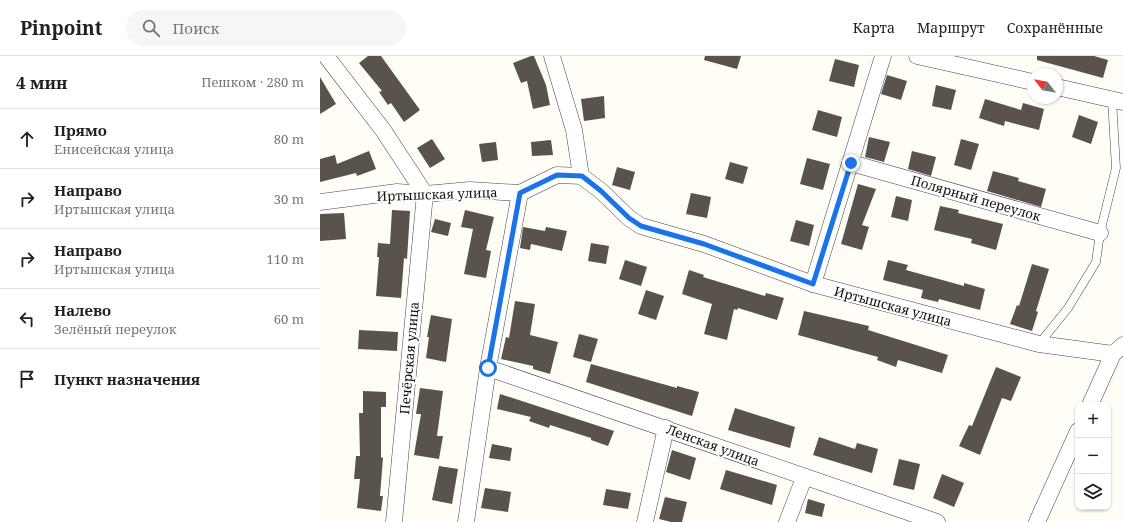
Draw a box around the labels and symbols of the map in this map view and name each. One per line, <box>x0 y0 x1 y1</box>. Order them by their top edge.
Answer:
north arrow <box>1027 68 1063 104</box>
route end <box>842 154 860 172</box>
street label: Полярный переулок <box>909 171 1043 225</box>
street label: Иртышская улица <box>376 183 498 205</box>
street label: Иртышская улица <box>832 282 954 330</box>
street label: Печёрская улица <box>395 301 423 415</box>
route start <box>479 359 497 377</box>
street label: Ленская улица <box>664 420 762 470</box>

